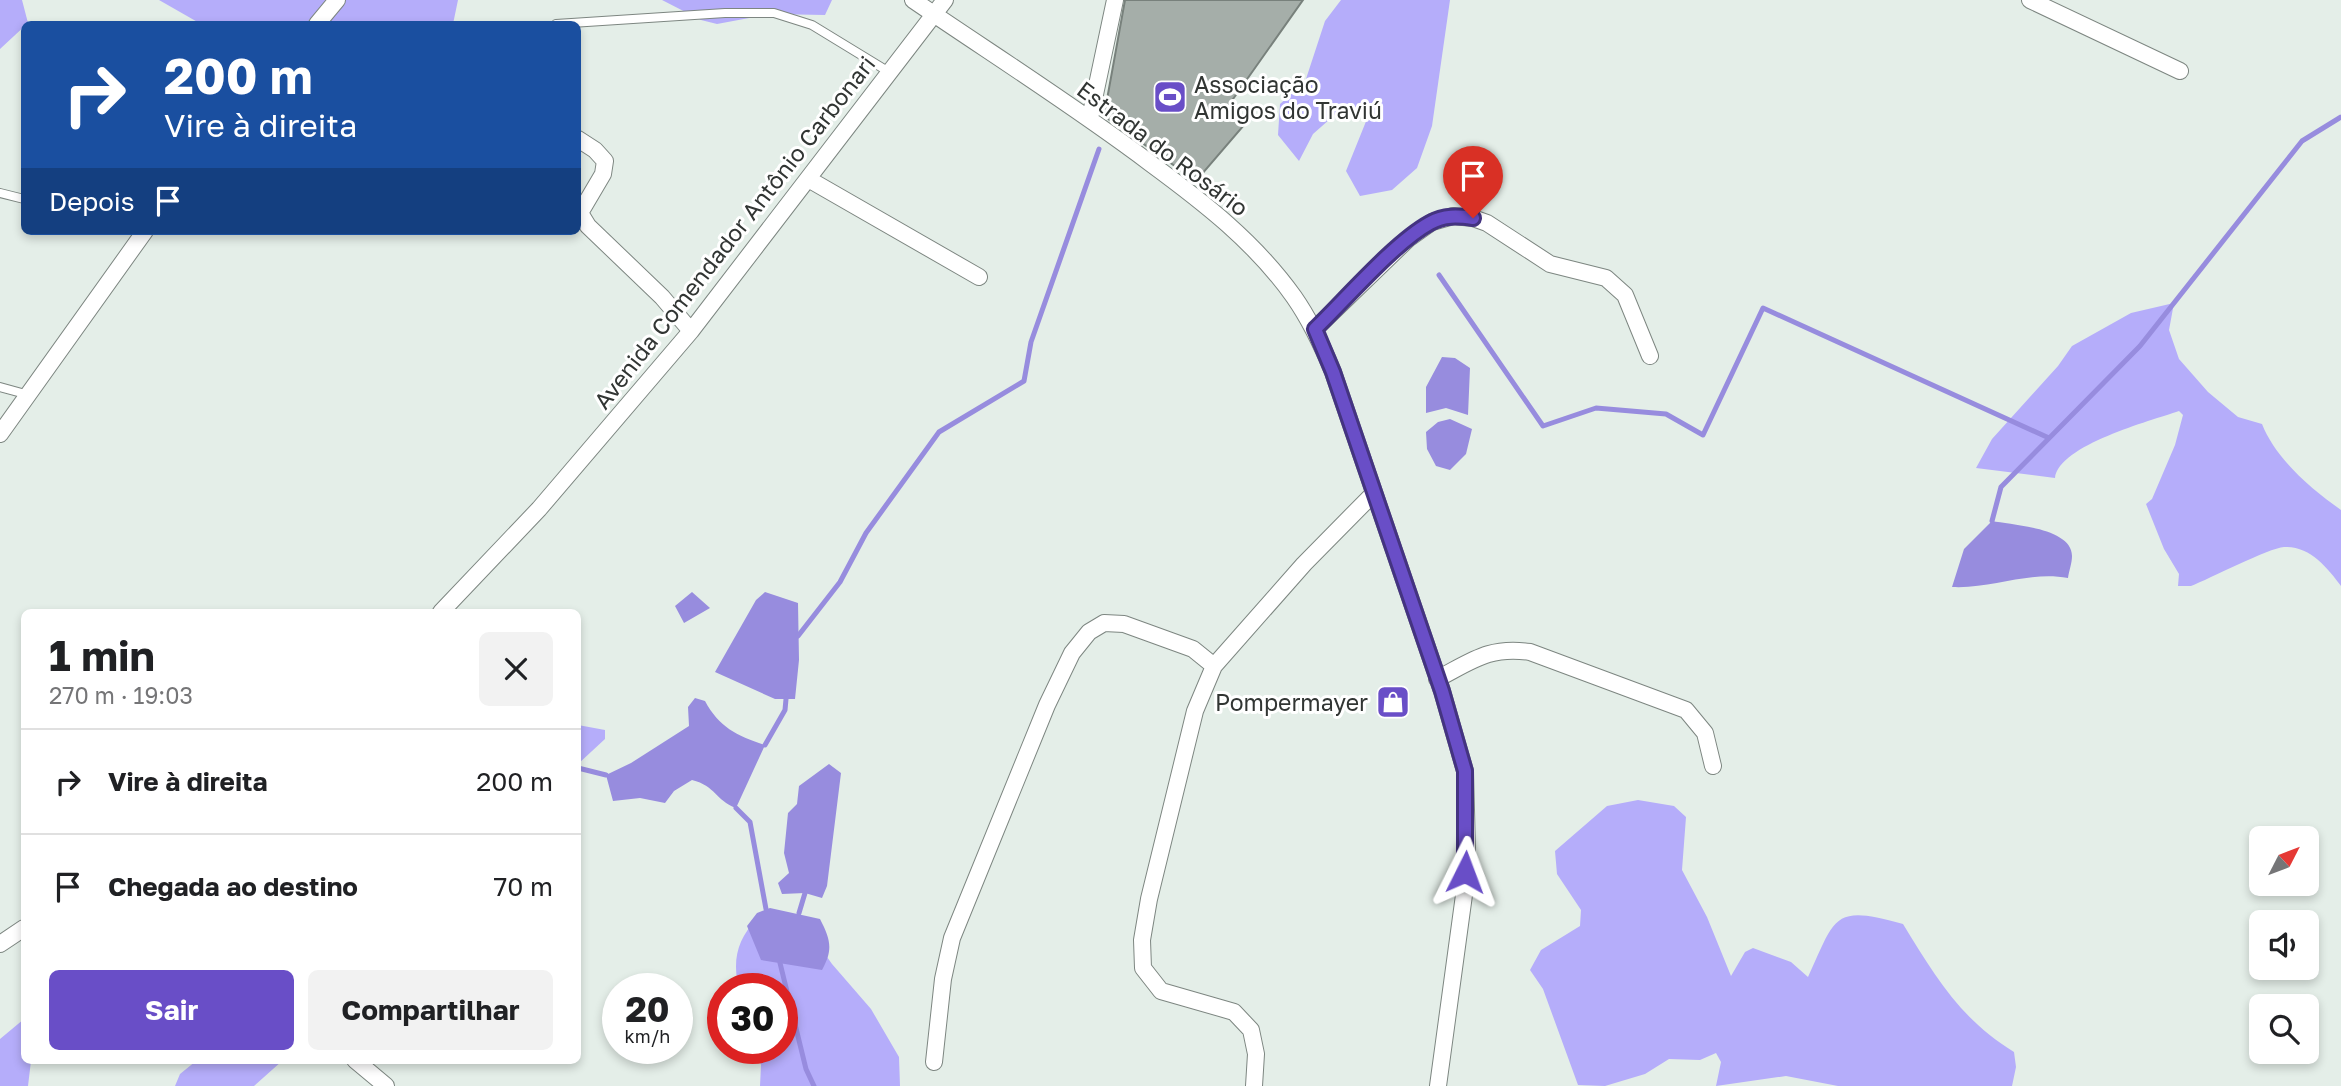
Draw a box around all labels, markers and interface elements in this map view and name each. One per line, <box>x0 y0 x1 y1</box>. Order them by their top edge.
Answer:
text: 200 m <box>164 46 313 105</box>
icon: right <box>49 49 140 140</box>
street label: Avenida Comendador Antônio Carbonari <box>587 50 881 414</box>
place label: Associação Amigos do Traviú <box>1194 70 1382 124</box>
street label: Estrada do Rosário <box>1072 75 1254 221</box>
sports icon: Associação Amigos do Traviú <box>1151 78 1189 116</box>
text: Vire à direita <box>164 106 357 144</box>
pin <box>1443 146 1503 218</box>
icon: arrive <box>1454 157 1492 195</box>
icon: arrive <box>149 182 187 220</box>
text: Depois <box>49 186 135 217</box>
text: 1 min <box>49 630 155 680</box>
button: close <box>479 632 553 706</box>
text: 270 m · 19:03 <box>49 681 193 709</box>
shop icon: Pompermayer <box>1374 683 1412 721</box>
place label: Pompermayer <box>1215 688 1368 716</box>
icon: right <box>49 763 87 801</box>
text: Vire à direita <box>108 766 268 797</box>
text: 200 m <box>476 766 553 797</box>
north arrow <box>2249 826 2319 896</box>
map controls <box>2249 826 2319 1064</box>
position arrow <box>1428 835 1502 909</box>
icon: arrive <box>49 868 87 906</box>
text: Chegada ao destino <box>108 871 358 902</box>
text: 70 m <box>494 871 553 902</box>
button: sound <box>2249 910 2319 980</box>
button: Sair <box>49 970 294 1050</box>
button: Compartilhar <box>308 970 553 1050</box>
speed limit sign: 30 <box>707 973 798 1064</box>
text: 20 <box>625 988 670 1030</box>
button: search <box>2249 994 2319 1064</box>
text: km/h <box>625 1025 670 1047</box>

